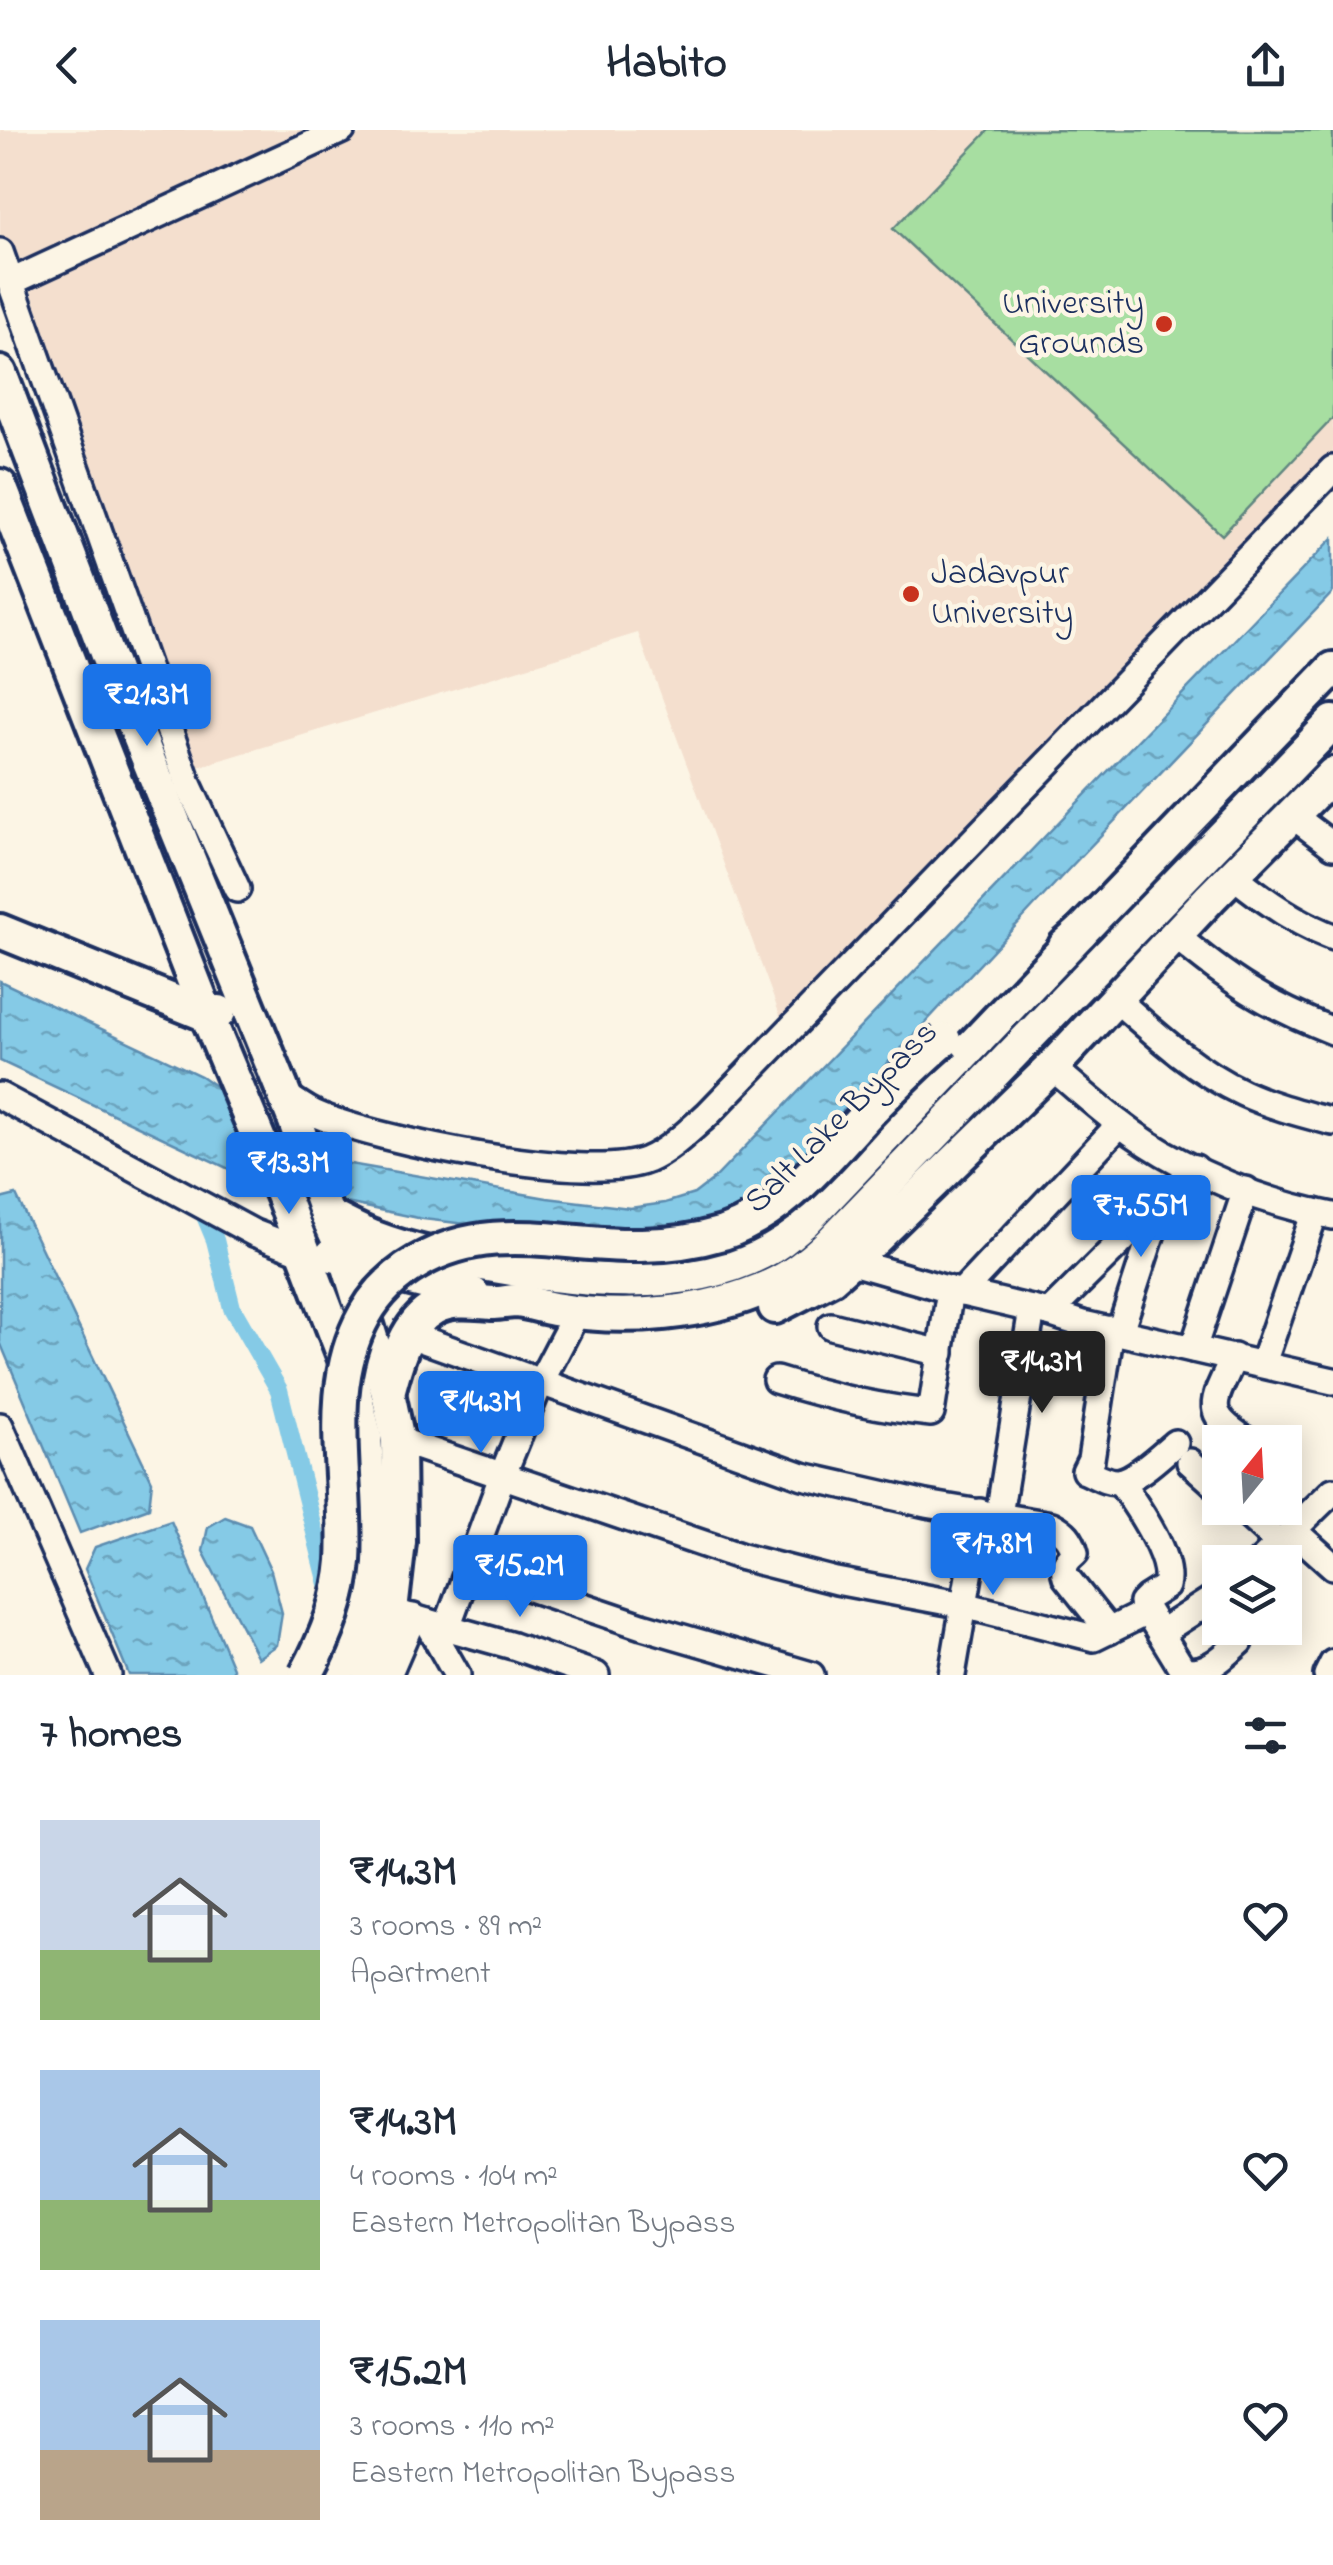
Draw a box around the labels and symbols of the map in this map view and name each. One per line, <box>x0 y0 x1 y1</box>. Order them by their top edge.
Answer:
place label: University Grounds <box>1002 279 1144 370</box>
marker: University Grounds <box>1153 313 1175 335</box>
place label: Jadavpur University <box>931 549 1073 640</box>
marker: Jadavpur University <box>900 583 922 605</box>
pin: ₹21.3M <box>66 664 228 749</box>
street label: Salt Lake Bypass <box>733 1009 951 1227</box>
pin: ₹13.3M <box>208 1132 370 1217</box>
pin: ₹7.55M <box>1060 1175 1222 1260</box>
pin: ₹14.3M <box>961 1331 1123 1416</box>
pin: ₹14.3M <box>400 1371 562 1456</box>
north arrow <box>1202 1425 1302 1525</box>
pin: ₹17.8M <box>912 1513 1074 1598</box>
pin: ₹15.2M <box>439 1535 601 1620</box>

